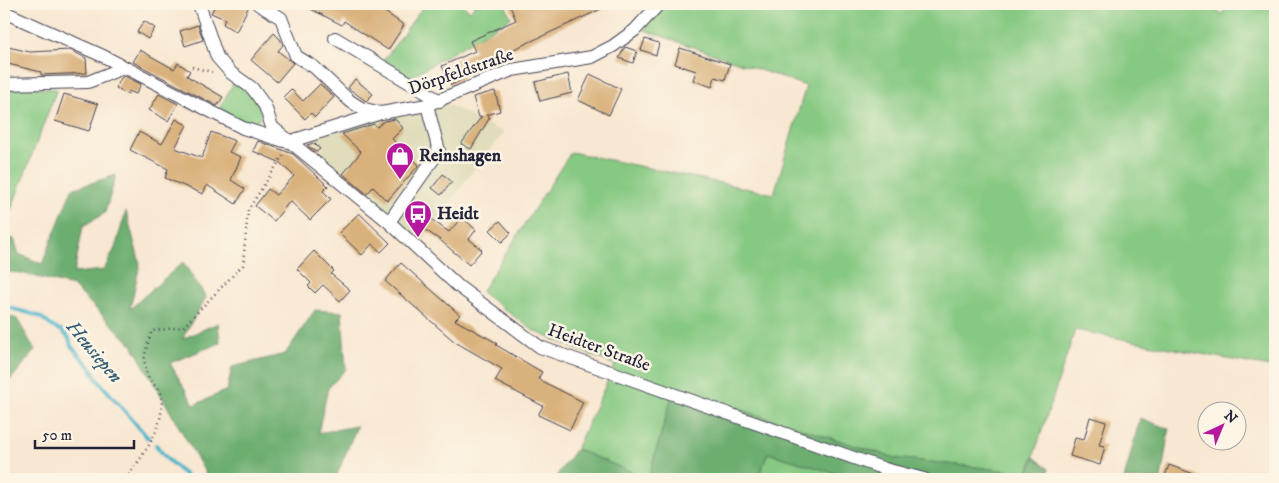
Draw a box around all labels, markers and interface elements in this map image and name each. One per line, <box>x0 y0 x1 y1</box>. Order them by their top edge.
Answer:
street label: Dörpfeldstraße <box>406 44 516 100</box>
shop icon: Reinshagen <box>385 141 415 180</box>
place label: Reinshagen <box>419 145 502 167</box>
bus stop icon: Heidt <box>403 199 433 238</box>
place label: Heidt <box>437 203 479 225</box>
water label: Heusiepen <box>60 315 127 389</box>
street label: Heidter Straße <box>545 319 653 377</box>
north arrow <box>1196 400 1246 450</box>
text: N <box>1220 407 1241 428</box>
scale bar <box>35 418 134 450</box>
text: 50 m <box>42 426 72 445</box>

